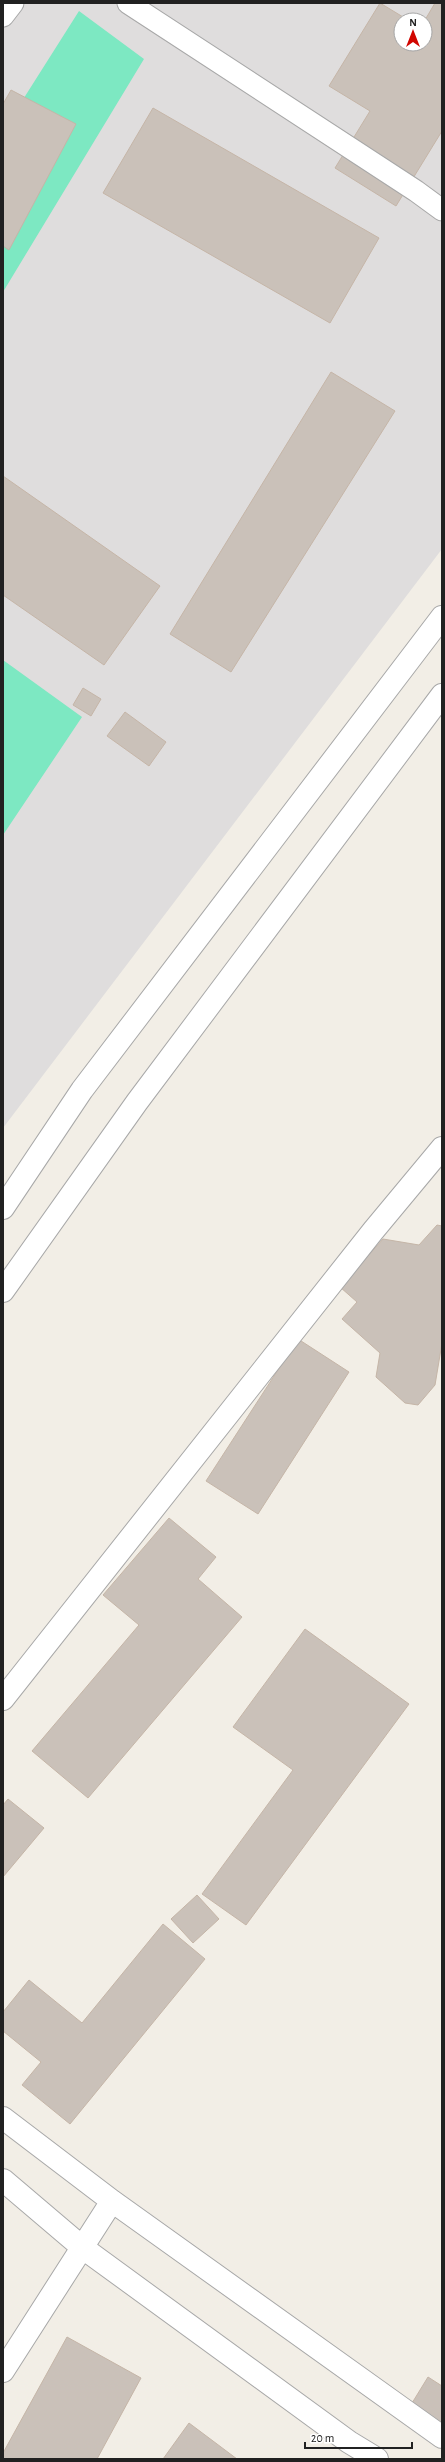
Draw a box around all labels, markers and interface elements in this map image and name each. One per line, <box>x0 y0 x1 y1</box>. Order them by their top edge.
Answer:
north arrow <box>393 12 433 52</box>
text: N <box>409 17 417 28</box>
scale bar <box>305 2424 412 2450</box>
text: 20 m <box>311 2432 334 2444</box>

